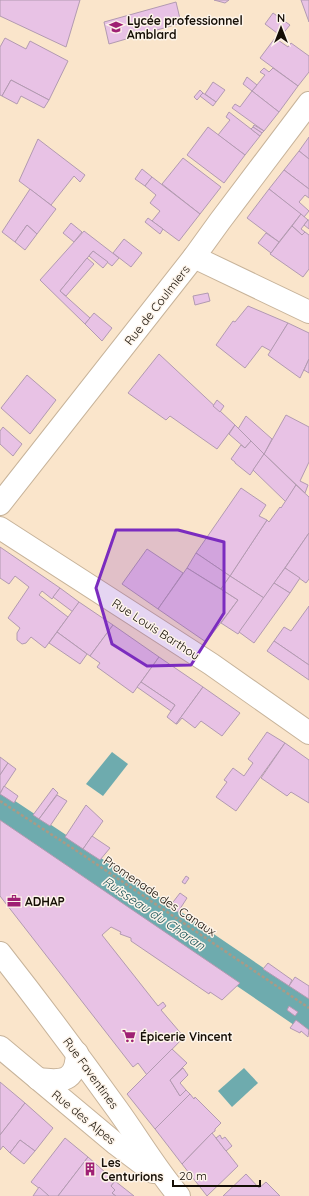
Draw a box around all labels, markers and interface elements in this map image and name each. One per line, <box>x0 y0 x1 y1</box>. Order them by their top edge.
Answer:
north arrow <box>261 8 301 48</box>
text: N <box>277 11 285 25</box>
place label: Lycée professionnel Amblard <box>127 13 243 42</box>
school or university icon: Lycée professionnel Amblard <box>108 19 124 35</box>
street label: Rue de Coulmiers <box>121 262 193 348</box>
street label: Rue Louis Barthou <box>109 595 203 663</box>
street label: Promenade des Canaux <box>101 853 219 939</box>
water label: Ruisseau du Charan <box>100 873 209 953</box>
office icon: ADHAP <box>6 893 22 909</box>
place label: ADHAP <box>25 894 65 909</box>
supermarket icon: Épicerie Vincent <box>121 1028 137 1044</box>
place label: Épicerie Vincent <box>140 1029 233 1044</box>
street label: Rue Faventines <box>60 1034 122 1112</box>
street label: Rue des Alpes <box>49 1087 119 1148</box>
place label: Les Centurions <box>101 1155 163 1184</box>
building icon: Les Centurions <box>82 1161 98 1177</box>
scale bar <box>173 1162 260 1188</box>
text: 20 m <box>179 1168 207 1183</box>

